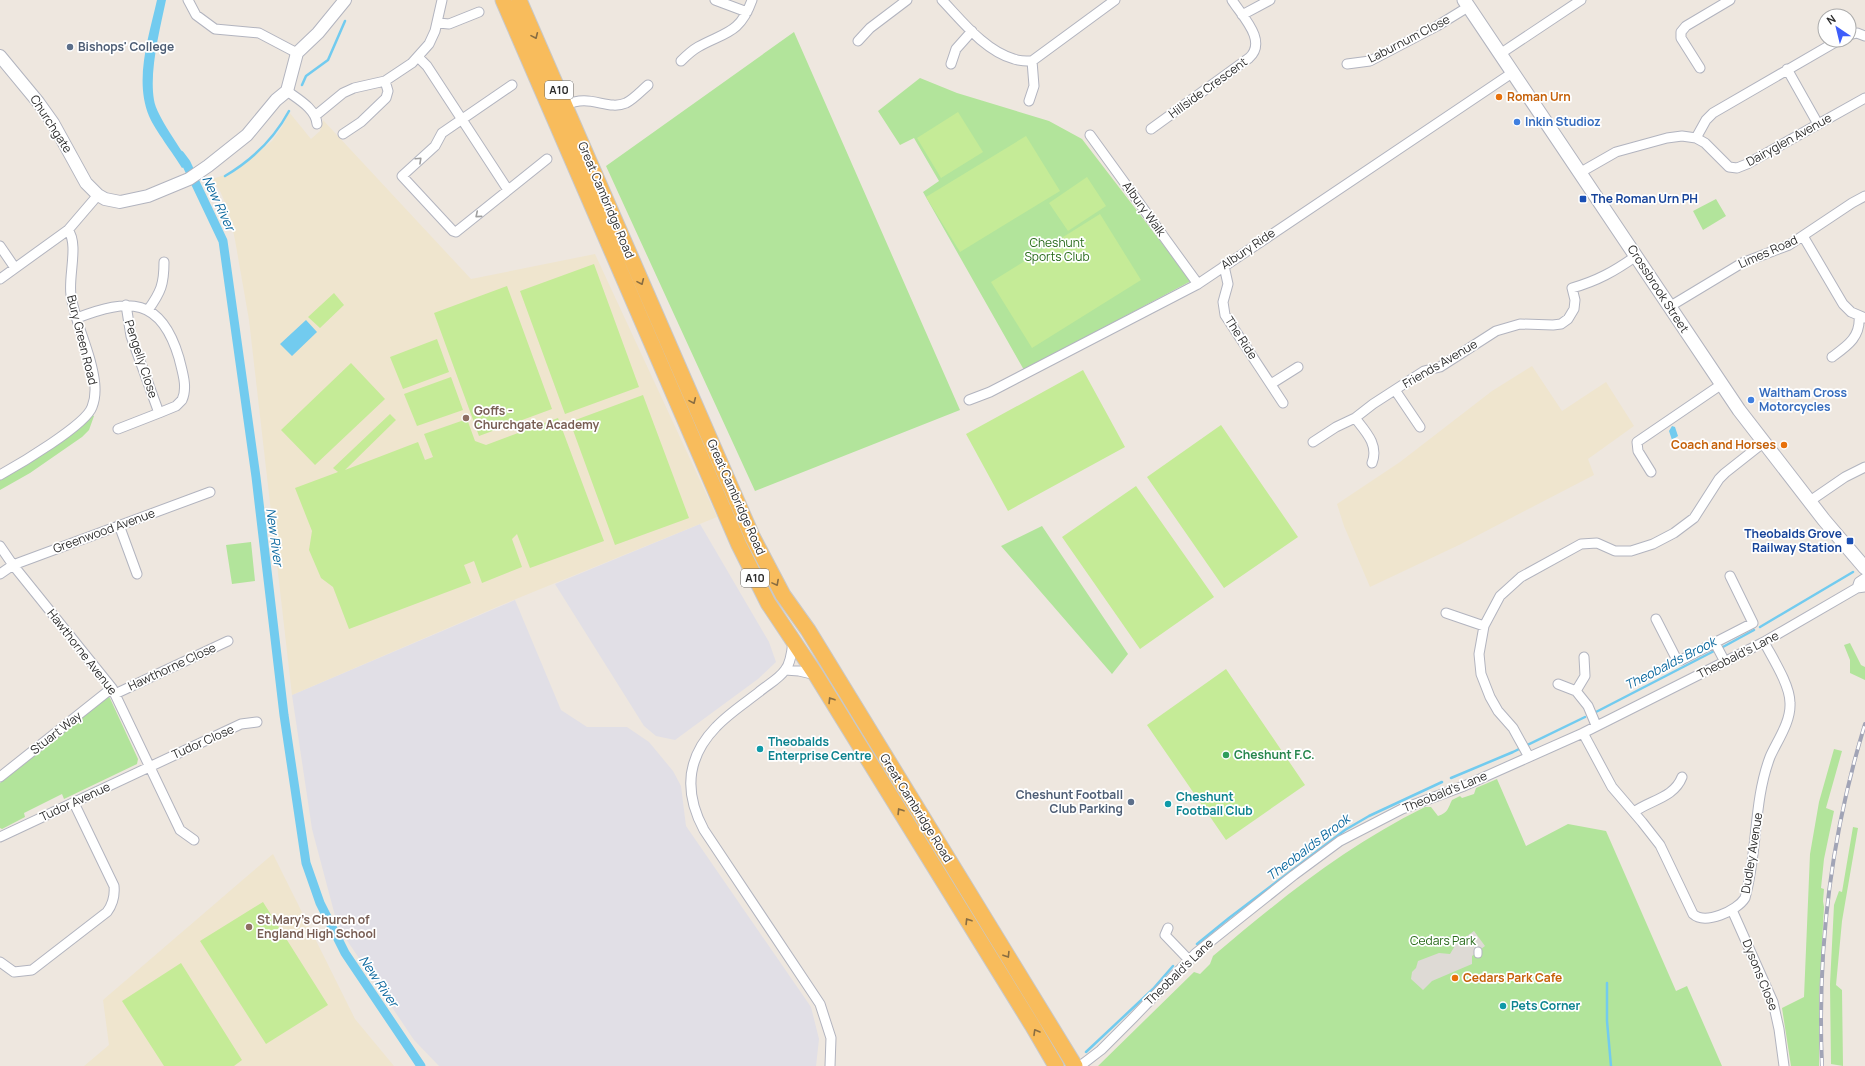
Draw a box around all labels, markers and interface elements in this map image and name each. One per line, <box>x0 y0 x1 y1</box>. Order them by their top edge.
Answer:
north arrow <box>1817 8 1857 48</box>
street label: Laburnum Close <box>1365 11 1453 67</box>
text: N <box>1823 11 1839 28</box>
one-way arrow <box>530 31 538 39</box>
place label: Bishops' College <box>78 38 174 55</box>
marker: Bishops' College <box>65 42 75 52</box>
street label: Hillside Crescent <box>1165 53 1251 122</box>
road number: A10 <box>545 81 573 99</box>
place label: Roman Urn <box>1507 88 1571 105</box>
street label: Churchgate <box>26 91 77 156</box>
marker: Roman Urn <box>1494 92 1504 102</box>
street label: Dairyglen Avenue <box>1743 109 1835 170</box>
place label: Inkin Studioz <box>1525 113 1601 130</box>
marker: Inkin Studioz <box>1512 117 1522 127</box>
street label: Great Cambridge Road <box>574 139 639 261</box>
one-way arrow <box>414 158 422 165</box>
water label: New River <box>198 173 241 235</box>
street label: Albury Walk <box>1119 178 1171 240</box>
place label: The Roman Urn PH <box>1591 190 1698 207</box>
marker: The Roman Urn PH <box>1578 194 1588 204</box>
one-way arrow <box>476 211 483 218</box>
street label: Albury Ride <box>1217 224 1278 273</box>
street label: Limes Road <box>1735 231 1800 272</box>
park label: Cheshunt Sports Club <box>1024 234 1090 265</box>
street label: Crossbrook Street <box>1624 242 1693 336</box>
one-way arrow <box>636 277 644 285</box>
street label: Bury Green Road <box>63 293 102 387</box>
street label: The Ride <box>1221 313 1262 363</box>
street label: Pengelly Close <box>121 318 162 400</box>
street label: Friends Avenue <box>1399 335 1480 392</box>
place label: Waltham Cross Motorcycles <box>1759 384 1848 415</box>
marker: Waltham Cross Motorcycles <box>1746 395 1756 405</box>
one-way arrow <box>689 397 697 404</box>
place label: Goffs - Churchgate Academy <box>474 402 600 433</box>
marker: Goffs - Churchgate Academy <box>461 413 471 423</box>
street label: Great Cambridge Road <box>703 436 770 557</box>
place label: Coach and Horses <box>1671 436 1777 453</box>
marker: Coach and Horses <box>1779 440 1789 450</box>
street label: Greenwood Avenue <box>50 504 157 557</box>
water label: New River <box>262 507 288 570</box>
place label: Theobalds Grove Railway Station <box>1744 525 1842 556</box>
marker: Theobalds Grove Railway Station <box>1845 536 1855 546</box>
road number: A10 <box>741 569 769 587</box>
one-way arrow <box>771 578 779 586</box>
street label: Hawthorne Avenue <box>43 605 121 698</box>
street label: Theobald's Lane <box>1694 627 1781 682</box>
water label: Theobalds Brook <box>1621 631 1721 694</box>
street label: Hawthorne Close <box>125 639 219 694</box>
one-way arrow <box>829 697 836 704</box>
street label: Stuart Way <box>26 707 85 758</box>
street label: Tudor Close <box>169 720 237 763</box>
place label: Theobalds Enterprise Centre <box>768 733 872 764</box>
marker: Theobalds Enterprise Centre <box>755 744 765 754</box>
place label: Cheshunt F.C. <box>1234 746 1315 763</box>
street label: Great Cambridge Road <box>876 750 957 865</box>
marker: Cheshunt F.C. <box>1221 750 1231 760</box>
street label: Theobald's Lane <box>1400 767 1489 816</box>
street label: Tudor Avenue <box>37 778 113 825</box>
place label: Cheshunt Football Club Parking <box>1016 786 1123 817</box>
place label: Cheshunt Football Club <box>1176 788 1253 819</box>
marker: Cheshunt Football Club Parking <box>1126 797 1136 807</box>
marker: Cheshunt Football Club <box>1163 799 1173 809</box>
one-way arrow <box>897 808 905 815</box>
water label: Theobalds Brook <box>1263 808 1355 884</box>
street label: Dudley Avenue <box>1737 811 1766 895</box>
place label: St Mary's Church of England High School <box>257 911 376 942</box>
one-way arrow <box>966 919 973 926</box>
marker: St Mary's Church of England High School <box>244 922 254 932</box>
park label: Cedars Park <box>1410 932 1477 949</box>
street label: Theobald's Lane <box>1141 934 1217 1009</box>
street label: Dysons Close <box>1738 937 1782 1013</box>
one-way arrow <box>1002 951 1010 958</box>
water label: New River <box>355 952 404 1012</box>
place label: Cedars Park Cafe <box>1463 969 1562 986</box>
marker: Cedars Park Cafe <box>1450 973 1460 983</box>
place label: Pets Corner <box>1511 997 1581 1014</box>
marker: Pets Corner <box>1498 1001 1508 1011</box>
one-way arrow <box>1034 1029 1041 1036</box>

